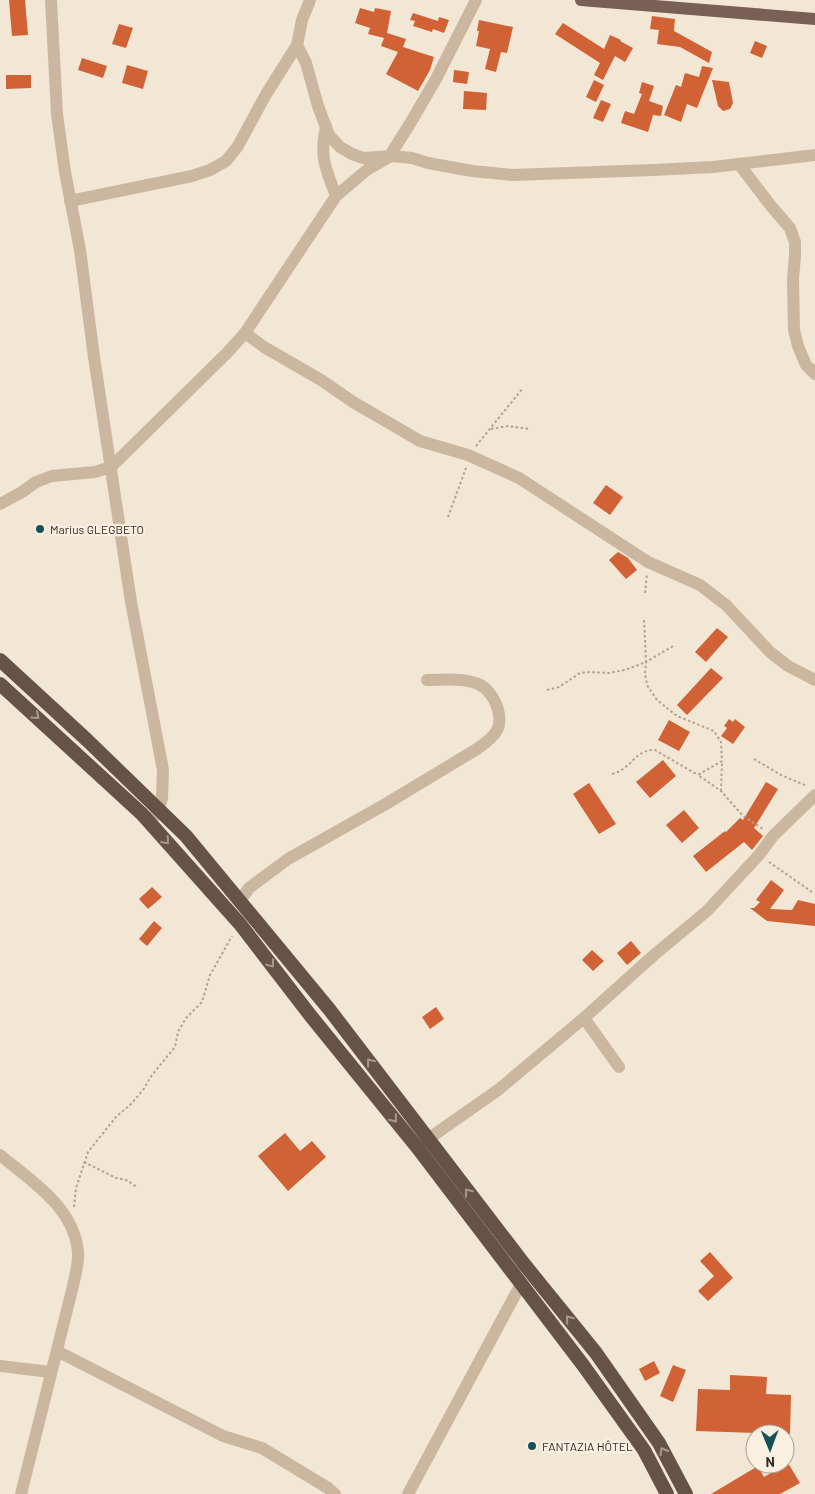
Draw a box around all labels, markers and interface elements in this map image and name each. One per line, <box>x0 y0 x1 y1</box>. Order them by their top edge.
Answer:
place label: Marius GLEGBETO <box>50 522 144 536</box>
marker: Marius GLEGBETO <box>34 523 46 535</box>
one-way arrow <box>30 711 39 720</box>
one-way arrow <box>160 835 169 844</box>
one-way arrow <box>266 958 274 967</box>
one-way arrow <box>367 1059 375 1068</box>
one-way arrow <box>389 1113 397 1122</box>
one-way arrow <box>465 1188 474 1198</box>
one-way arrow <box>566 1316 574 1325</box>
north arrow <box>745 1424 795 1474</box>
place label: FANTAZIA HÔTEL <box>542 1439 633 1453</box>
marker: FANTAZIA HÔTEL <box>526 1440 538 1452</box>
one-way arrow <box>660 1448 670 1457</box>
text: N <box>765 1454 775 1471</box>

